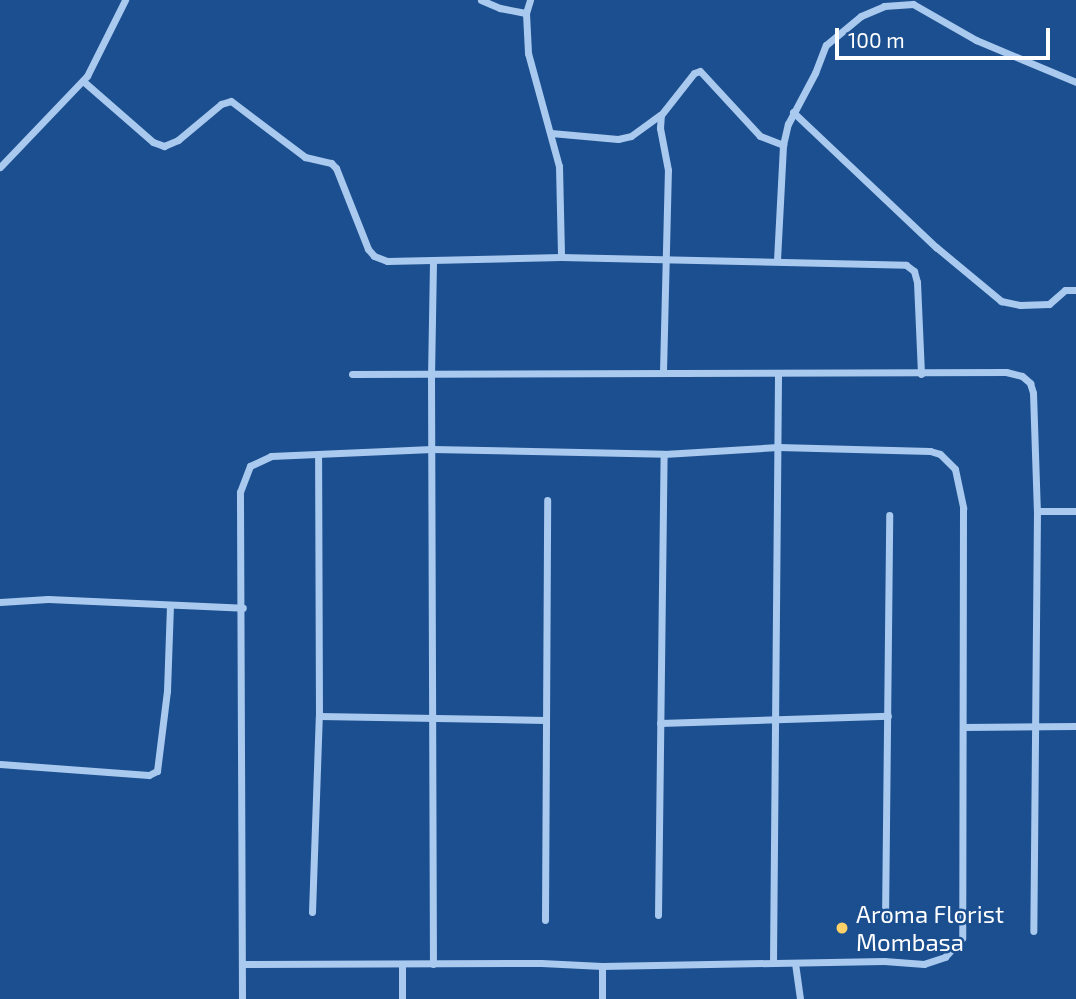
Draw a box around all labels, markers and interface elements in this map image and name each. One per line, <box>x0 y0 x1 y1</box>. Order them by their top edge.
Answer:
scale bar <box>838 14 1053 58</box>
text: 100 m <box>848 27 905 52</box>
place label: Aroma Florist Mombasa <box>856 900 1004 956</box>
marker: Aroma Florist Mombasa <box>834 920 850 936</box>

